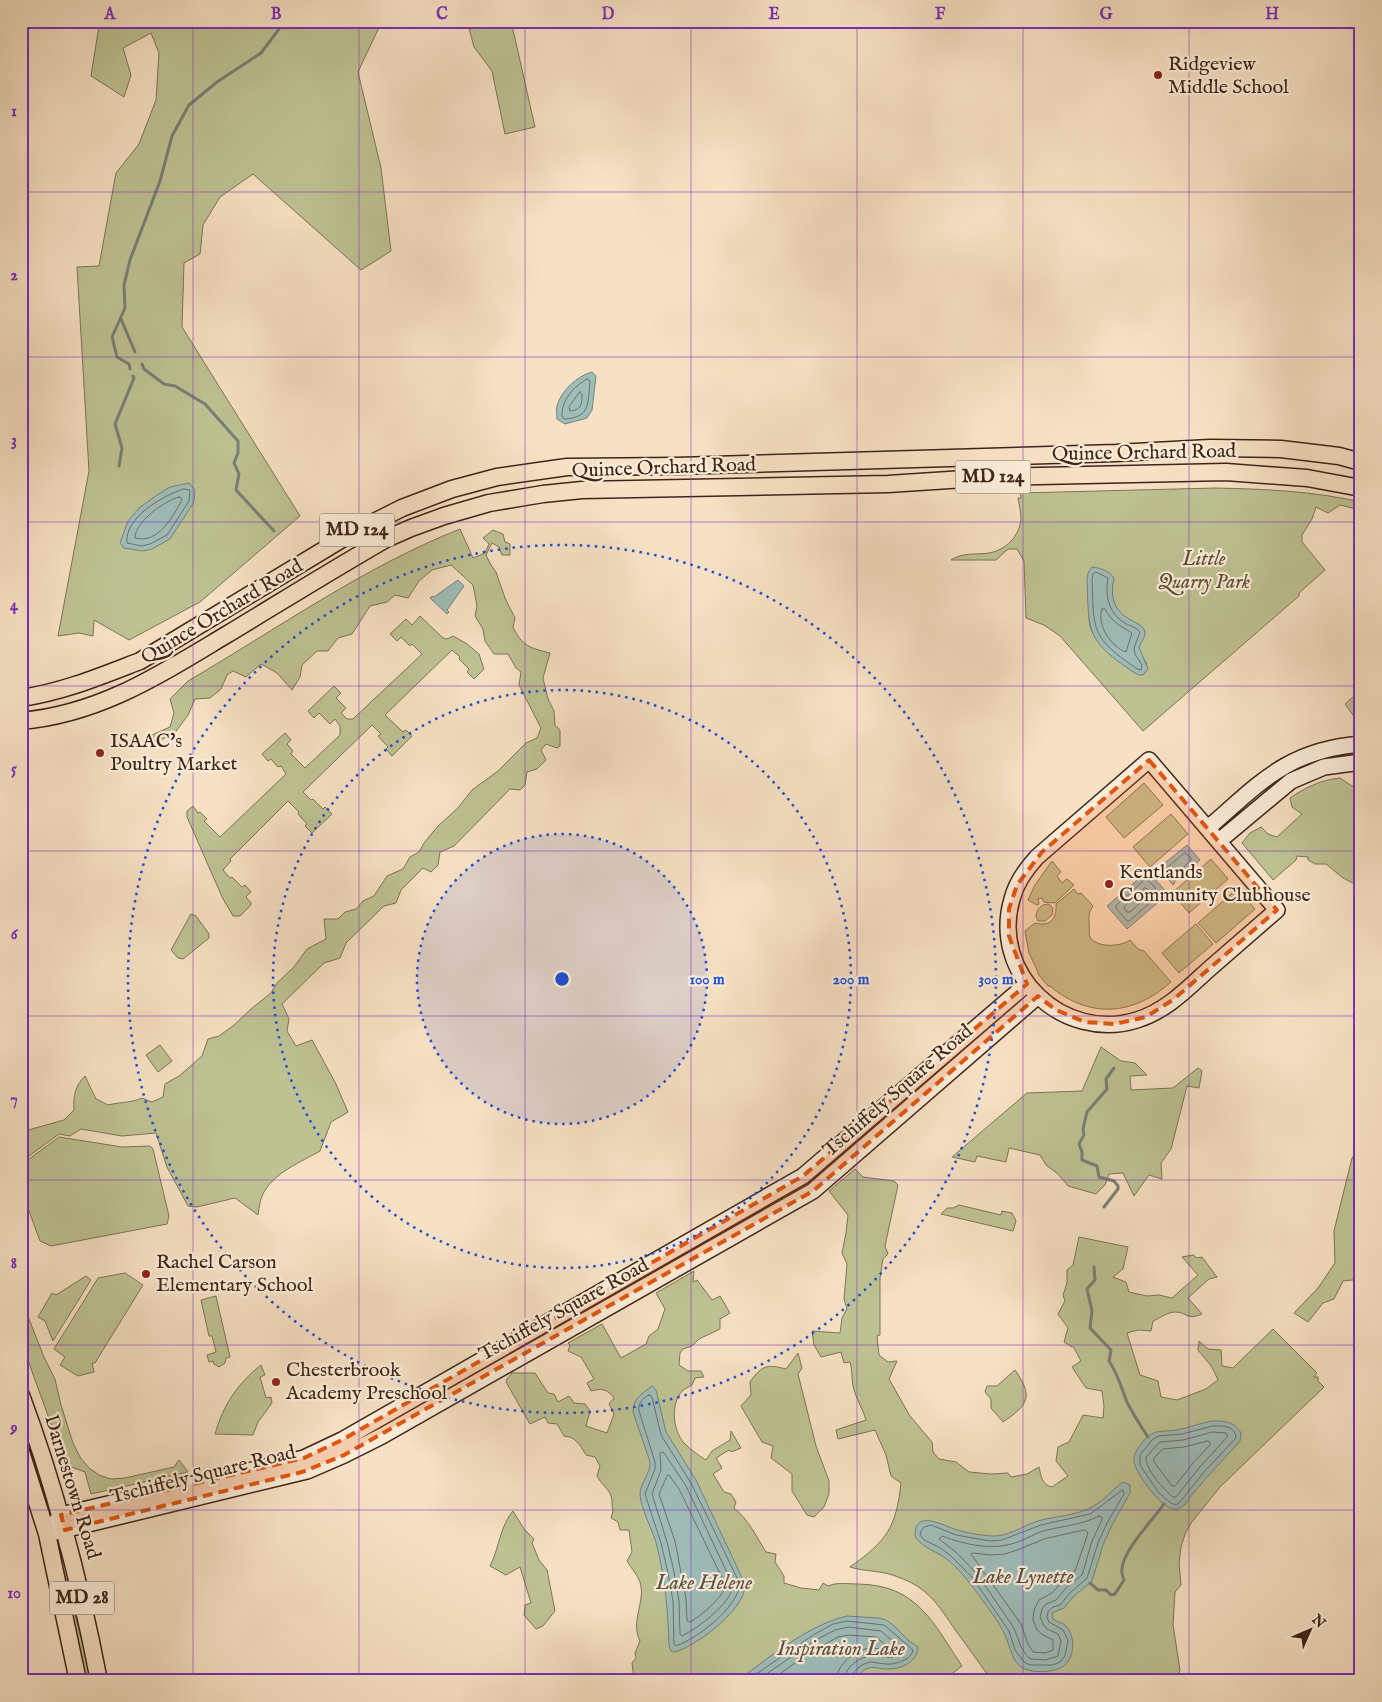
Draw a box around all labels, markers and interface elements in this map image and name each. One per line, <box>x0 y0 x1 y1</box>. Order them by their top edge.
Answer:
text: A <box>104 5 117 25</box>
text: B <box>271 5 282 25</box>
text: C <box>436 5 448 25</box>
text: D <box>602 5 615 25</box>
text: E <box>768 5 780 25</box>
text: F <box>935 5 946 25</box>
text: G <box>1100 5 1113 25</box>
text: H <box>1265 5 1279 25</box>
place label: Ridgeview Middle School <box>1168 52 1289 100</box>
marker: Ridgeview Middle School <box>1152 69 1164 81</box>
text: 1 <box>11 102 17 122</box>
text: 2 <box>10 266 18 286</box>
text: 3 <box>11 431 17 451</box>
street label: Quince Orchard Road <box>1052 439 1237 467</box>
street label: Quince Orchard Road <box>571 452 757 484</box>
road number: MD 124 <box>956 461 1030 494</box>
road number: MD 124 <box>320 514 394 546</box>
park label: Little Quarry Park <box>1158 547 1250 596</box>
street label: Quince Orchard Road <box>137 554 308 670</box>
text: 4 <box>10 596 19 616</box>
place label: ISAAC's Poultry Market <box>110 729 238 777</box>
marker: ISAAC's Poultry Market <box>94 747 106 759</box>
text: 5 <box>11 760 17 780</box>
place label: Kentlands Community Clubhouse <box>1119 860 1311 908</box>
marker: Kentlands Community Clubhouse <box>1103 878 1115 890</box>
text: 6 <box>11 925 19 945</box>
centre of rings <box>553 970 571 988</box>
text: 100 m <box>689 970 725 989</box>
text: 200 m <box>833 970 870 989</box>
text: 300 m <box>978 970 1014 989</box>
street label: Tschiffely Square Road <box>818 1019 978 1163</box>
text: 7 <box>10 1090 18 1110</box>
place label: Rachel Carson Elementary School <box>156 1250 314 1298</box>
street label: Tschiffely Square Road <box>475 1253 654 1367</box>
text: 8 <box>11 1254 17 1274</box>
marker: Rachel Carson Elementary School <box>140 1268 152 1280</box>
place label: Chesterbrook Academy Preschool <box>285 1358 448 1406</box>
marker: Chesterbrook Academy Preschool <box>270 1376 282 1388</box>
street label: Darnestown Road <box>38 1412 106 1563</box>
text: 9 <box>10 1419 18 1439</box>
street label: Tschiffely Square Road <box>108 1440 299 1510</box>
water label: Lake Lynette <box>971 1564 1074 1591</box>
water label: Lake Helene <box>655 1570 752 1597</box>
road number: MD 28 <box>49 1582 114 1615</box>
text: 10 <box>7 1584 21 1604</box>
north arrow <box>1284 1604 1334 1654</box>
text: N <box>1307 1610 1329 1632</box>
water label: Inspiration Lake <box>776 1636 905 1663</box>

